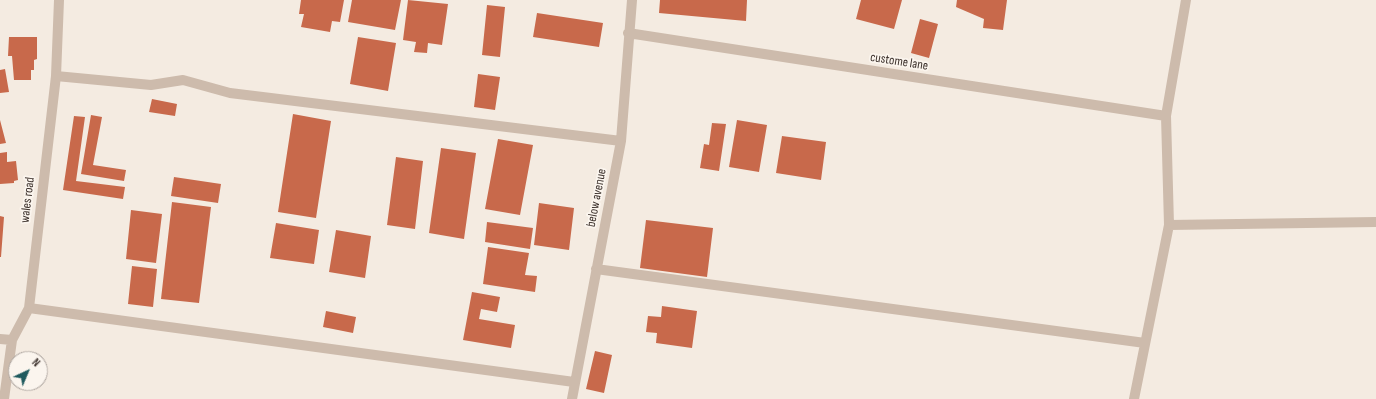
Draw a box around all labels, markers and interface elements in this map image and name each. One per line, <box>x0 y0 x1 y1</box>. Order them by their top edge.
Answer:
street label: custome lane <box>869 50 929 74</box>
street label: below avenue <box>584 168 610 228</box>
street label: wales road <box>17 176 39 224</box>
north arrow <box>8 351 48 391</box>
text: N <box>29 356 43 369</box>

